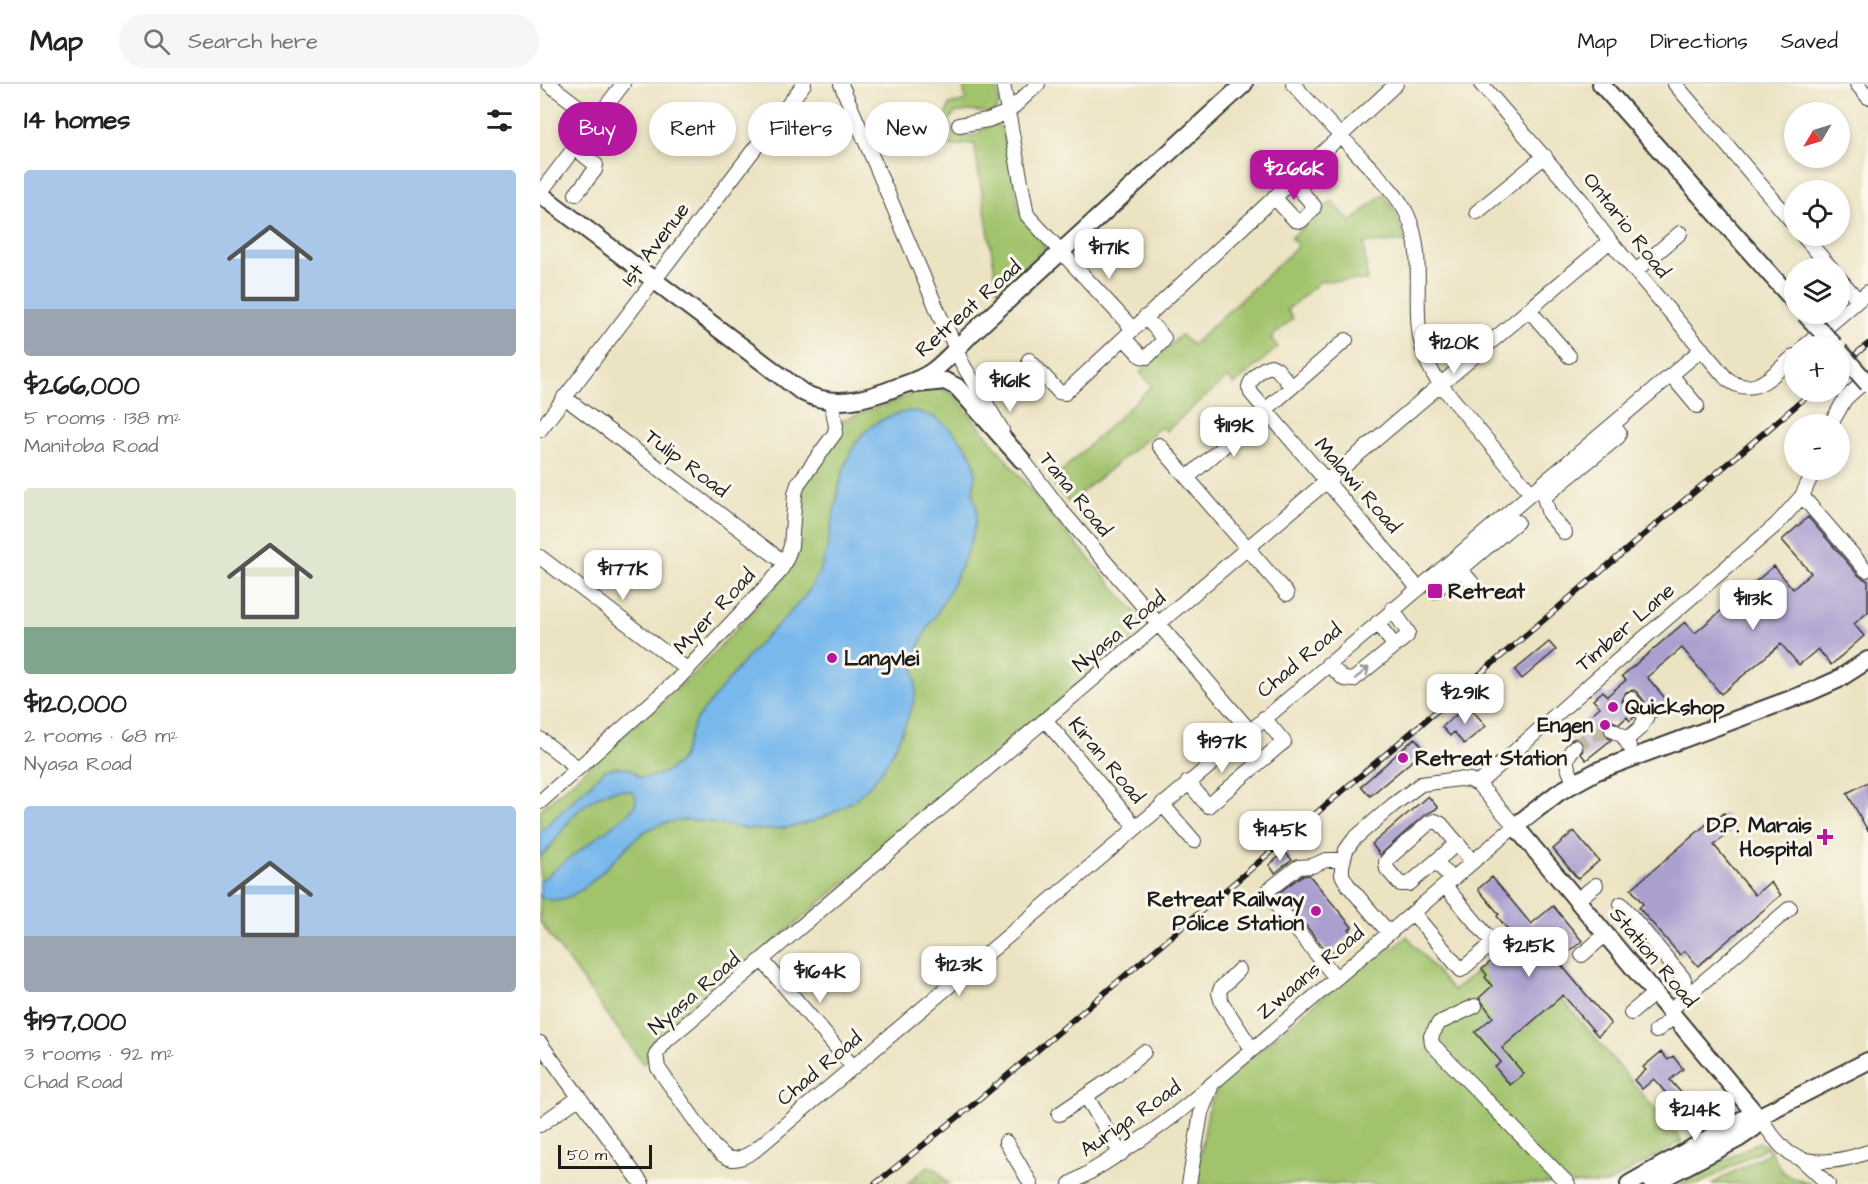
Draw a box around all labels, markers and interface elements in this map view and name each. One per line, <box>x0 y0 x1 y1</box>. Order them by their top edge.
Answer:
search box <box>119 14 539 68</box>
text: Map <box>30 22 83 61</box>
icon: search <box>140 25 173 58</box>
text: Search here <box>188 26 318 57</box>
text: Map <box>1577 27 1617 56</box>
text: Directions <box>1650 27 1748 56</box>
text: Saved <box>1781 27 1838 56</box>
text: 14 homes <box>24 102 130 138</box>
chip: Buy <box>558 102 637 156</box>
chip: Rent <box>649 102 736 156</box>
chip: Filters <box>748 102 853 156</box>
chip: New <box>865 102 949 156</box>
north arrow <box>1784 102 1850 168</box>
map controls <box>1784 102 1850 480</box>
icon: filters <box>483 104 516 137</box>
pin: $266K <box>1252 150 1336 201</box>
text: $266K <box>1264 155 1324 183</box>
street label: Ontario Road <box>1576 166 1677 284</box>
button: locate <box>1784 180 1850 246</box>
street label: 1st Avenue <box>614 196 697 292</box>
icon: home <box>216 209 324 317</box>
pin: $171K <box>1067 229 1151 280</box>
text: $171K <box>1089 234 1129 262</box>
street label: Retreat Road <box>909 253 1028 364</box>
button: layers <box>1784 258 1850 324</box>
pin: $120K <box>1412 324 1496 375</box>
text: $120K <box>1429 329 1479 357</box>
button: + <box>1784 336 1850 402</box>
pin: $161K <box>968 362 1052 413</box>
text: $161K <box>990 367 1030 395</box>
text: $266,000 <box>24 368 140 404</box>
text: 5 rooms · 138 m² <box>24 404 181 432</box>
pin: $119K <box>1192 407 1276 458</box>
text: $119K <box>1214 412 1254 440</box>
button: − <box>1784 414 1850 480</box>
street label: Tulip Road <box>638 422 735 506</box>
street label: Malawi Road <box>1308 431 1408 540</box>
text: Manitoba Road <box>24 432 158 460</box>
street label: Tana Road <box>1032 446 1119 543</box>
icon: home <box>216 527 324 635</box>
pin: $177K <box>581 550 665 601</box>
text: $177K <box>598 555 648 583</box>
street label: Myer Road <box>667 562 764 662</box>
street label: Timber Lane <box>1569 576 1681 679</box>
place label: Retreat <box>1448 577 1525 606</box>
pin: $113K <box>1711 580 1795 631</box>
marker: Retreat <box>1426 582 1444 600</box>
street label: Nyasa Road <box>1067 584 1173 680</box>
text: $113K <box>1734 585 1772 613</box>
street label: Chad Road <box>1250 616 1348 705</box>
place label: Langvlei <box>844 644 920 675</box>
marker: Langvlei <box>825 651 839 665</box>
one-way arrow <box>1354 666 1369 680</box>
pin: $291K <box>1423 674 1507 725</box>
text: $291K <box>1441 679 1489 707</box>
text: $120,000 <box>24 686 127 722</box>
place label: Quickshop <box>1625 693 1725 723</box>
marker: Quickshop <box>1606 700 1620 714</box>
street label: Kiran Road <box>1062 711 1152 810</box>
place label: Engen <box>1537 711 1593 742</box>
marker: Engen <box>1598 718 1612 732</box>
text: 2 rooms · 68 m² <box>24 722 178 750</box>
pin: $197K <box>1180 723 1264 774</box>
text: $197K <box>1197 728 1247 756</box>
place label: Retreat Station <box>1415 744 1568 773</box>
text: Nyasa Road <box>24 750 132 778</box>
marker: Retreat Station <box>1396 751 1410 765</box>
pin: $145K <box>1238 811 1322 862</box>
place label: D.P. Marais Hospital <box>1707 811 1813 865</box>
text: $145K <box>1253 816 1307 844</box>
marker: D.P. Marais Hospital <box>1816 828 1834 846</box>
icon: home <box>216 845 324 953</box>
place label: Retreat Railway Police Station <box>1147 885 1304 938</box>
street label: Station Road <box>1603 901 1704 1014</box>
marker: Retreat Railway Police Station <box>1309 904 1323 918</box>
street label: Zwaans Road <box>1250 919 1371 1026</box>
pin: $215K <box>1487 927 1571 978</box>
text: $215K <box>1503 932 1555 960</box>
street label: Nyasa Road <box>642 945 748 1043</box>
pin: $123K <box>917 946 1001 997</box>
text: $123K <box>935 951 983 979</box>
pin: $164K <box>778 953 862 1004</box>
text: $164K <box>794 958 846 986</box>
text: $197,000 <box>24 1004 126 1040</box>
street label: Chad Road <box>770 1024 868 1113</box>
text: 3 rooms · 92 m² <box>24 1040 174 1068</box>
text: Chad Road <box>24 1068 122 1096</box>
street label: Auriga Road <box>1074 1073 1188 1165</box>
pin: $214K <box>1653 1091 1737 1142</box>
text: $214K <box>1670 1096 1720 1124</box>
scale bar <box>558 1142 652 1170</box>
text: 50 m <box>567 1144 607 1166</box>

